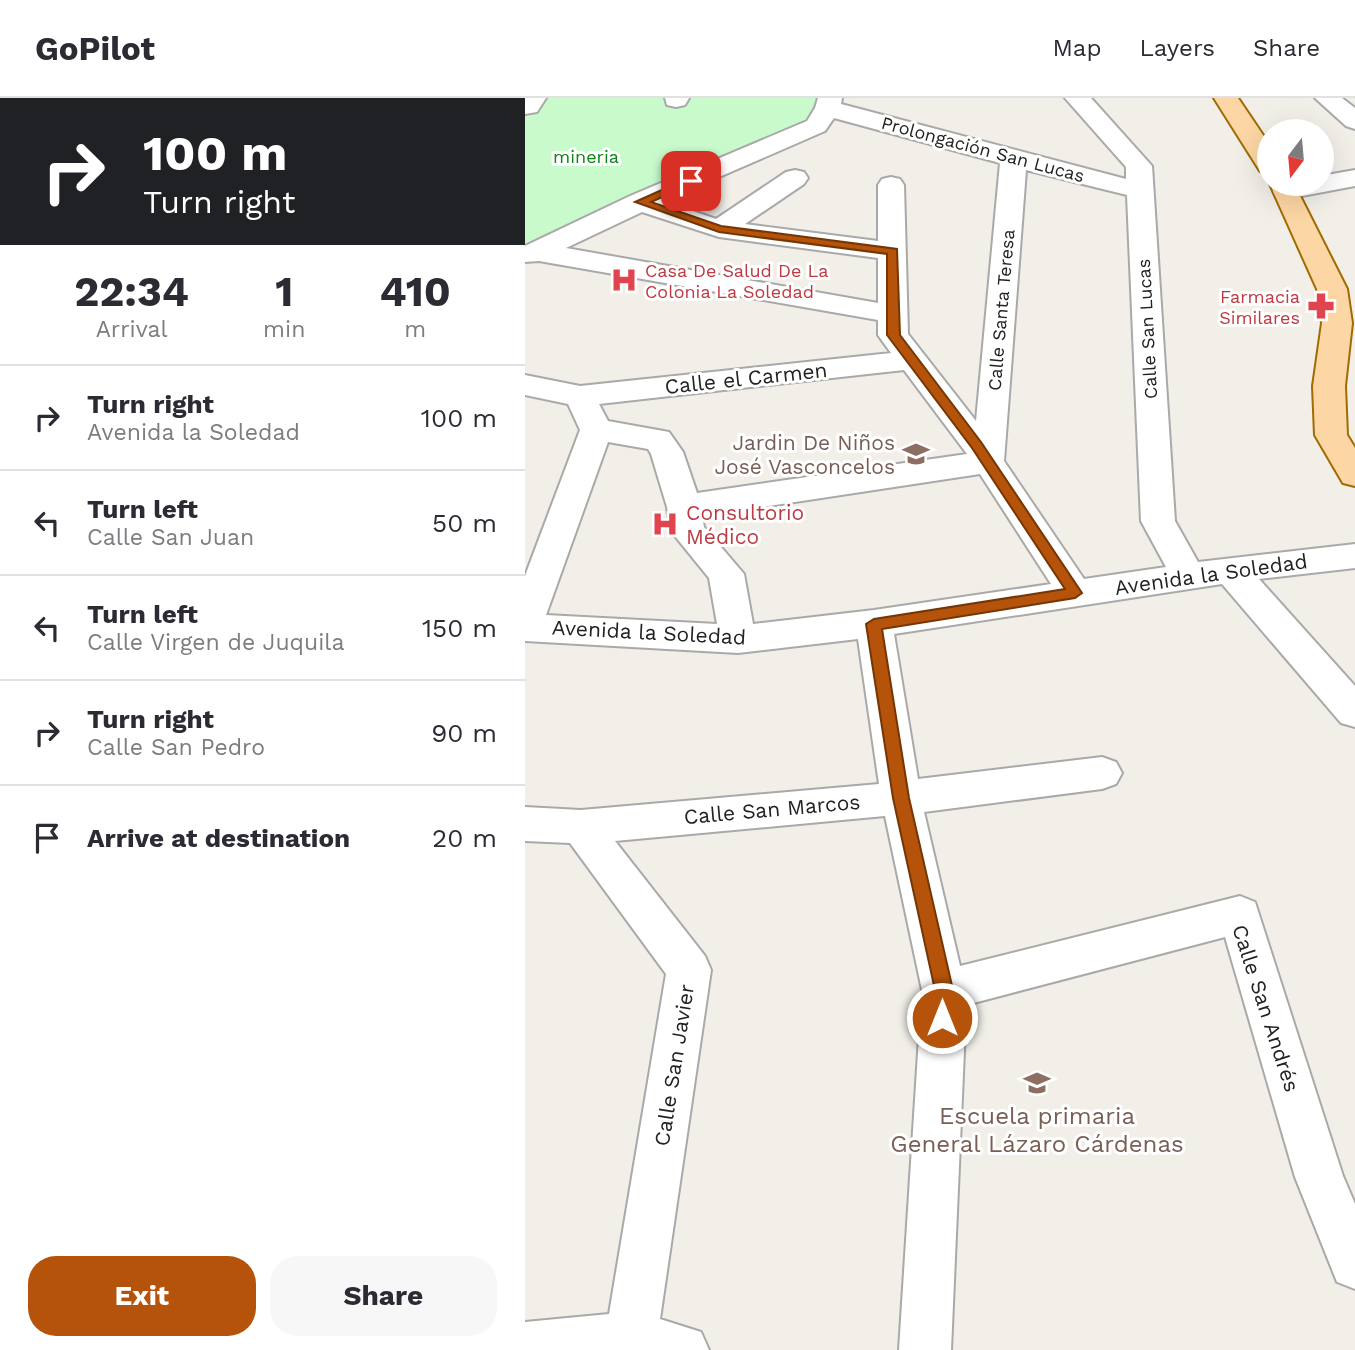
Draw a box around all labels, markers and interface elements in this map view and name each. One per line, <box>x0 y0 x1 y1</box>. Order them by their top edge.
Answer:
text: GoPilot <box>35 29 155 68</box>
text: Map <box>1053 34 1101 62</box>
text: Layers <box>1139 34 1215 62</box>
text: Share <box>1253 34 1320 62</box>
street label: Prolongación San Lucas <box>879 112 1087 186</box>
north arrow <box>1257 119 1333 196</box>
map controls <box>1257 119 1334 196</box>
text: 100 m <box>143 124 287 182</box>
icon: right <box>28 126 119 217</box>
park label: mineria <box>553 146 619 167</box>
pin <box>661 151 721 211</box>
icon: arrive <box>672 162 710 200</box>
text: Turn right <box>143 183 295 221</box>
street label: Calle Santa Teresa <box>983 228 1019 392</box>
street label: Calle San Lucas <box>1133 258 1161 400</box>
place label: Casa De Salud De La Colonia La Soledad <box>645 260 828 302</box>
hospital icon: Casa De Salud De La Colonia La Soledad <box>609 265 639 295</box>
text: 22:34 <box>74 267 189 316</box>
text: 1 <box>275 267 293 316</box>
text: 410 <box>380 267 451 316</box>
place label: Farmacia Similares <box>1219 286 1300 328</box>
pharmacy icon: Farmacia Similares <box>1306 291 1336 321</box>
text: Arrival <box>96 316 167 343</box>
text: min <box>263 316 305 343</box>
text: m <box>404 316 426 343</box>
street label: Calle el Carmen <box>663 357 829 399</box>
text: Turn right <box>87 389 214 419</box>
icon: right <box>28 399 66 437</box>
text: 100 m <box>421 403 497 433</box>
text: Avenida la Soledad <box>87 419 300 446</box>
place label: Jardin De Niños José Vasconcelos <box>714 430 895 479</box>
school or university icon: Jardin De Niños José Vasconcelos <box>901 439 931 469</box>
text: Turn left <box>87 494 198 524</box>
place label: Consultorio Médico <box>686 500 804 549</box>
icon: left <box>28 504 66 542</box>
text: 50 m <box>432 508 497 538</box>
hospital icon: Consultorio Médico <box>650 509 680 539</box>
text: Calle San Juan <box>87 524 254 551</box>
street label: Avenida la Soledad <box>1113 548 1309 600</box>
text: Turn left <box>87 599 198 629</box>
icon: left <box>28 609 66 647</box>
text: 150 m <box>422 613 497 643</box>
street label: Avenida la Soledad <box>551 614 747 650</box>
text: Calle Virgen de Juquila <box>87 629 344 656</box>
text: Turn right <box>87 704 214 734</box>
icon: right <box>28 714 66 752</box>
text: 90 m <box>431 718 497 748</box>
text: Calle San Pedro <box>87 734 265 761</box>
street label: Calle San Marcos <box>683 789 861 829</box>
icon: arrive <box>28 819 66 857</box>
text: Arrive at destination <box>87 823 350 853</box>
text: 20 m <box>432 823 497 853</box>
street label: Calle San Andrés <box>1227 921 1305 1095</box>
position arrow <box>905 981 979 1055</box>
street label: Calle San Javier <box>649 982 699 1148</box>
school or university icon: Escuela primaria General Lázaro Cárdenas <box>1022 1068 1052 1098</box>
place label: Escuela primaria General Lázaro Cárdenas <box>890 1102 1184 1158</box>
button: Exit <box>28 1256 256 1336</box>
button: Share <box>270 1256 497 1336</box>

